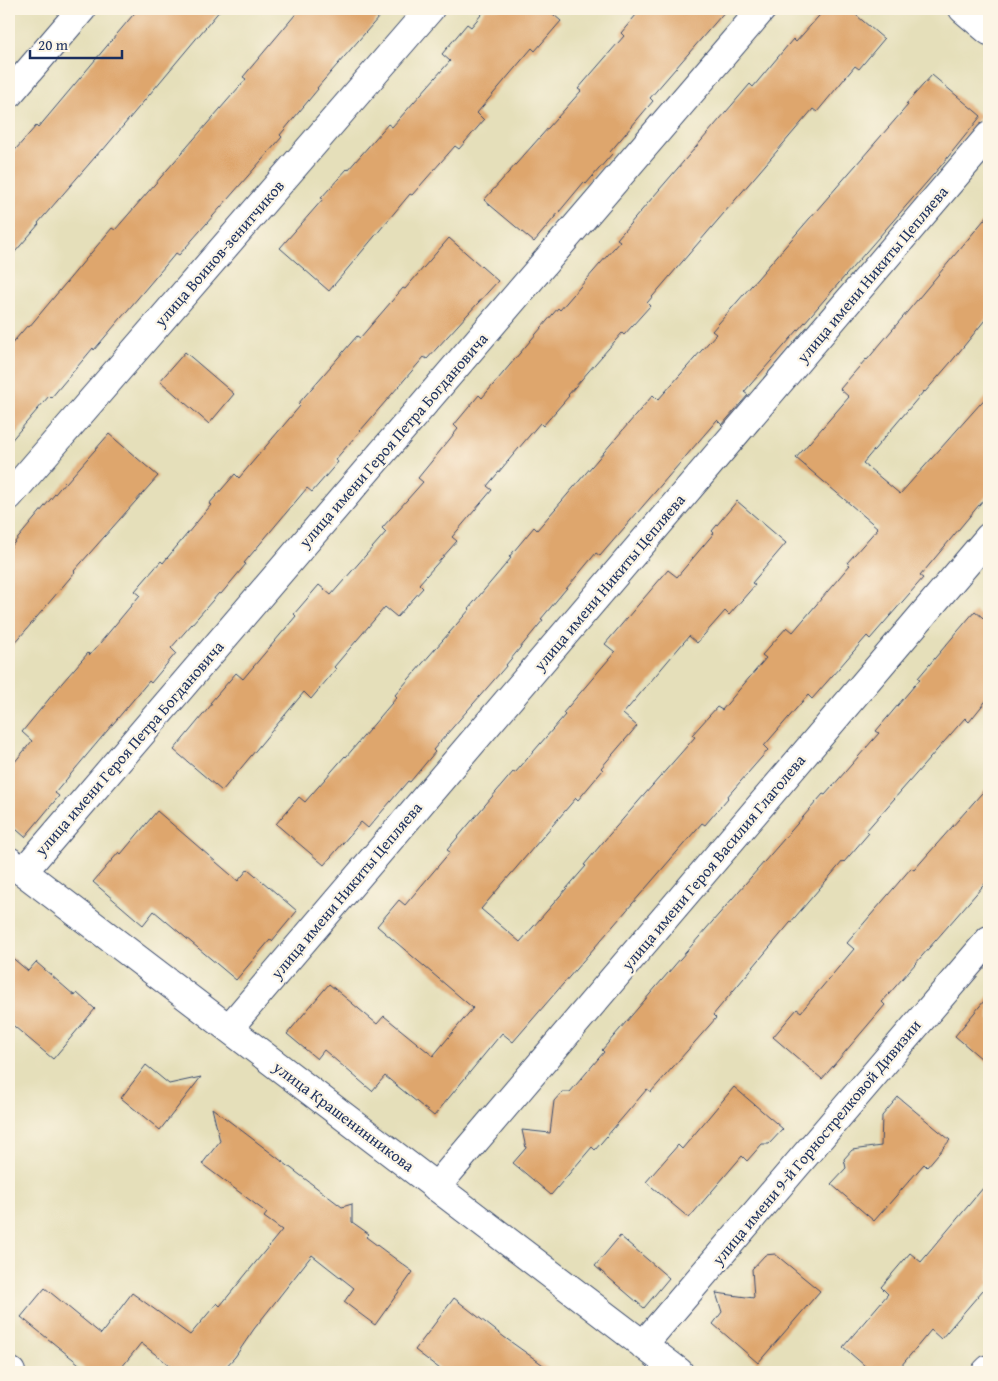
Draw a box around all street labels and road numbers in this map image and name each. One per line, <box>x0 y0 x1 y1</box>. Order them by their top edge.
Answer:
street label: улица Воинов-зенитчиков <box>148 174 290 332</box>
street label: улица имени Никиты Цепляева <box>790 180 954 369</box>
street label: улица имени Героя Петра Богдановича <box>292 327 493 553</box>
street label: улица имени Никиты Цепляева <box>527 488 691 677</box>
street label: улица имени Героя Петра Богдановича <box>28 635 229 861</box>
street label: улица имени Героя Василия Глаголева <box>615 749 811 976</box>
street label: улица имени Никиты Цепляева <box>264 796 428 985</box>
street label: улица имени 9-й Горнострелковой Дивизии <box>705 1014 926 1271</box>
street label: улица Крашенинникова <box>268 1054 420 1177</box>

